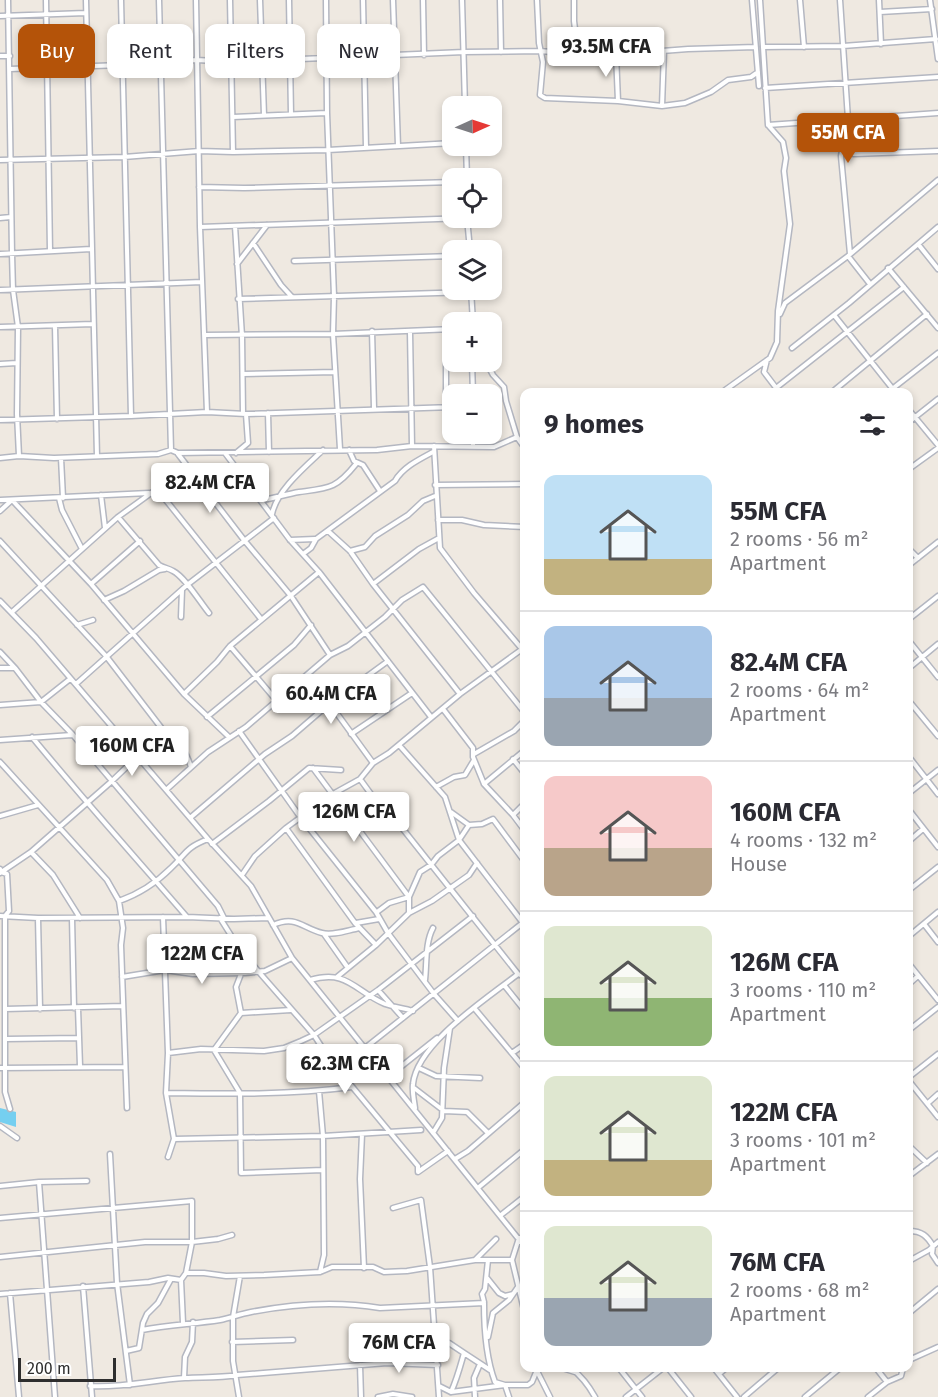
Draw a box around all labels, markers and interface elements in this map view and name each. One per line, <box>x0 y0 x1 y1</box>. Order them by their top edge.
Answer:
chip: Buy <box>18 24 95 78</box>
chip: Rent <box>107 24 193 78</box>
chip: Filters <box>205 24 305 78</box>
chip: New <box>317 24 400 78</box>
pin: 93.5M CFA <box>537 27 675 78</box>
text: 93.5M CFA <box>561 34 651 58</box>
north arrow <box>442 96 502 156</box>
map controls <box>442 96 502 444</box>
pin: 55M CFA <box>793 113 903 164</box>
text: 55M CFA <box>811 120 885 144</box>
button: locate <box>442 168 502 228</box>
button: layers <box>442 240 502 300</box>
button: + <box>442 312 502 372</box>
button: − <box>442 384 502 444</box>
icon: filters <box>856 408 889 441</box>
text: 9 homes <box>544 409 644 440</box>
pin: 82.4M CFA <box>141 463 279 514</box>
text: 82.4M CFA <box>165 470 255 494</box>
text: 55M CFA <box>730 496 826 527</box>
icon: home <box>592 499 664 571</box>
text: 2 rooms · 56 m² <box>730 527 869 551</box>
text: Apartment <box>730 551 826 575</box>
text: 82.4M CFA <box>730 647 847 678</box>
icon: home <box>592 650 664 722</box>
pin: 60.4M CFA <box>262 674 400 725</box>
text: 2 rooms · 64 m² <box>730 678 869 702</box>
text: 60.4M CFA <box>285 681 377 705</box>
text: Apartment <box>730 702 826 726</box>
pin: 160M CFA <box>70 726 194 777</box>
text: 160M CFA <box>90 733 174 757</box>
pin: 126M CFA <box>292 792 416 843</box>
text: 160M CFA <box>730 797 840 828</box>
text: 126M CFA <box>312 799 396 823</box>
icon: home <box>592 800 664 872</box>
text: 4 rooms · 132 m² <box>730 828 877 852</box>
text: House <box>730 852 787 876</box>
pin: 122M CFA <box>140 934 264 985</box>
text: 122M CFA <box>161 941 243 965</box>
text: 126M CFA <box>730 947 838 978</box>
icon: home <box>592 950 664 1022</box>
text: 3 rooms · 110 m² <box>730 978 876 1002</box>
text: Apartment <box>730 1002 826 1026</box>
pin: 62.3M CFA <box>276 1044 414 1095</box>
text: 62.3M CFA <box>300 1051 390 1075</box>
text: 122M CFA <box>730 1097 837 1128</box>
icon: home <box>592 1100 664 1172</box>
text: 3 rooms · 101 m² <box>730 1128 876 1152</box>
text: Apartment <box>730 1152 826 1176</box>
text: 76M CFA <box>730 1247 825 1278</box>
icon: home <box>592 1250 664 1322</box>
text: 2 rooms · 68 m² <box>730 1278 870 1302</box>
text: Apartment <box>730 1302 826 1326</box>
pin: 76M CFA <box>344 1323 454 1374</box>
text: 76M CFA <box>363 1330 435 1354</box>
scale bar <box>18 1355 116 1382</box>
text: 200 m <box>27 1359 71 1378</box>

